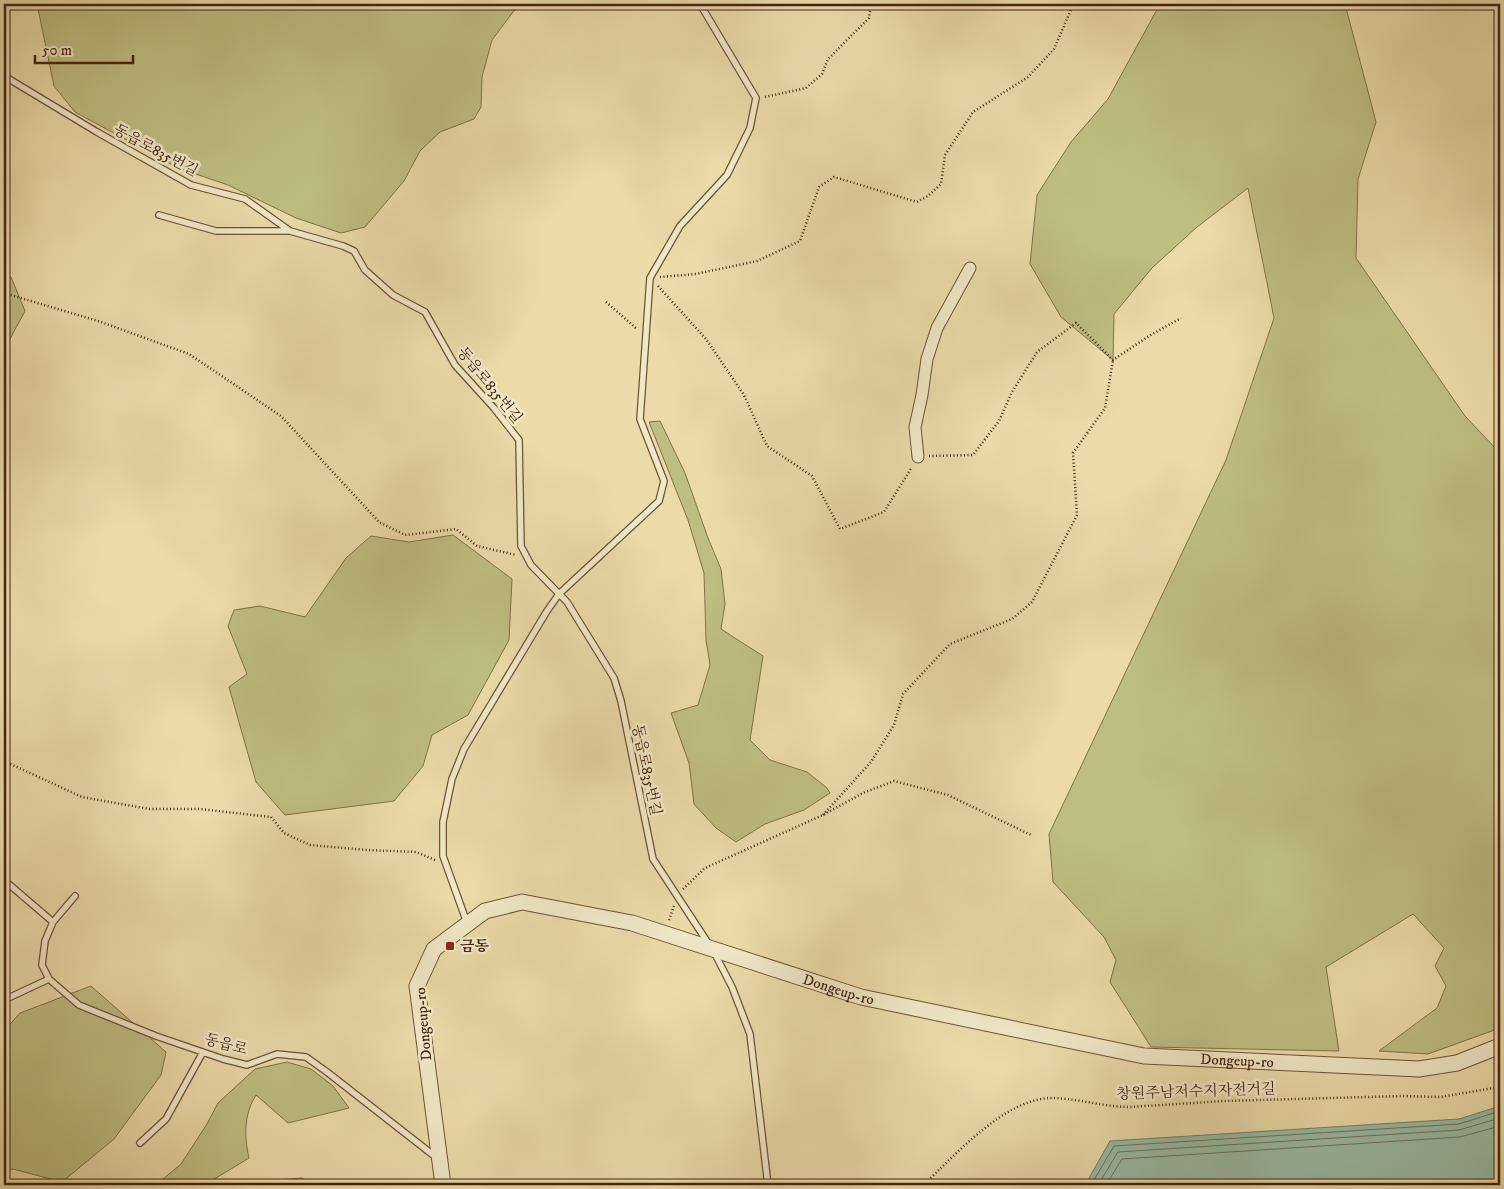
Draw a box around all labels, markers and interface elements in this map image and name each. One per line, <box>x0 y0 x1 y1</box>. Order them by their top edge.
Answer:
scale bar <box>35 32 132 64</box>
text: 50 m <box>42 41 72 60</box>
street label: 동읍로835번길 <box>110 120 201 181</box>
street label: 동읍로835번길 <box>453 343 526 427</box>
street label: 동읍로835번길 <box>628 723 665 818</box>
place label: 금동 <box>460 937 489 956</box>
marker: 금동 <box>444 940 456 952</box>
street label: Dongeup-ro <box>800 970 876 1009</box>
street label: Dongeup-ro <box>411 986 436 1061</box>
street label: 동읍로 <box>202 1030 250 1059</box>
street label: Dongeup-ro <box>1200 1050 1274 1072</box>
street label: 창원주남저수지자전거길 <box>1116 1079 1276 1104</box>

